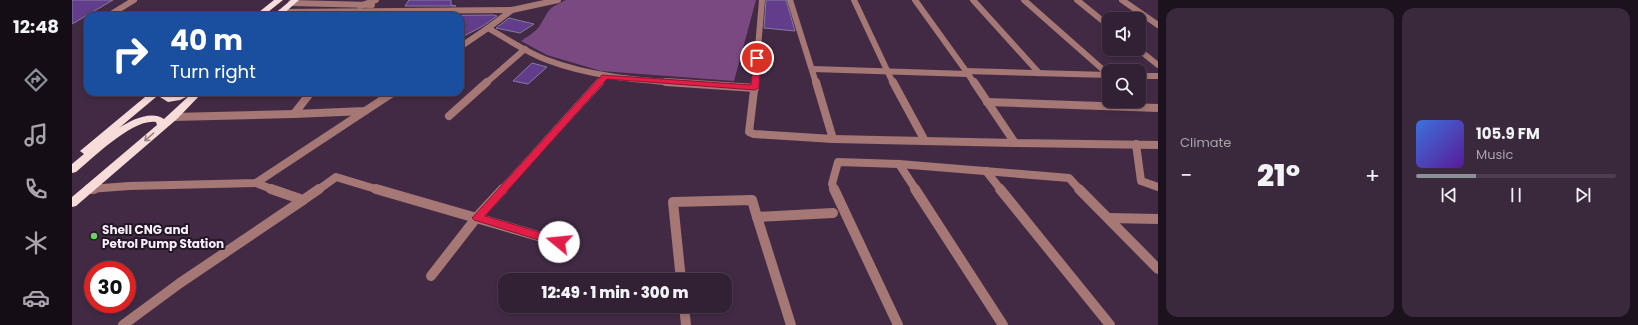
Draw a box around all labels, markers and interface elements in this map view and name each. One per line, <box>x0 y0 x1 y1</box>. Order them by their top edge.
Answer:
map controls <box>1102 12 1146 108</box>
button: sound <box>1102 12 1146 56</box>
text: 12:48 <box>13 14 59 39</box>
text: 40 m <box>170 21 243 60</box>
icon: right <box>104 28 156 80</box>
pin <box>740 41 774 75</box>
icon: arrive <box>746 47 768 69</box>
text: Turn right <box>170 59 256 84</box>
button: search <box>1102 64 1146 108</box>
icon: directions <box>22 66 50 94</box>
icon: music <box>22 121 50 149</box>
text: 105.9 FM <box>1476 123 1540 144</box>
one-way arrow <box>144 132 154 141</box>
text: Climate <box>1180 133 1231 152</box>
text: Music <box>1476 145 1513 164</box>
text: 21° <box>1257 154 1300 197</box>
text: − <box>1180 160 1192 191</box>
text: + <box>1365 160 1380 191</box>
icon: phone <box>22 175 50 203</box>
icon: previous <box>1438 184 1460 206</box>
icon: pause <box>1505 184 1527 206</box>
icon: next <box>1572 184 1594 206</box>
place label: Shell CNG and Petrol Pump Station <box>102 221 224 252</box>
position arrow <box>538 221 580 263</box>
icon: climate <box>22 229 50 257</box>
marker: Shell CNG and Petrol Pump Station <box>89 231 99 241</box>
speed limit sign: 30 <box>84 261 136 313</box>
text: 12:49 · 1 min · 300 m <box>542 282 688 303</box>
icon: car <box>22 284 50 312</box>

